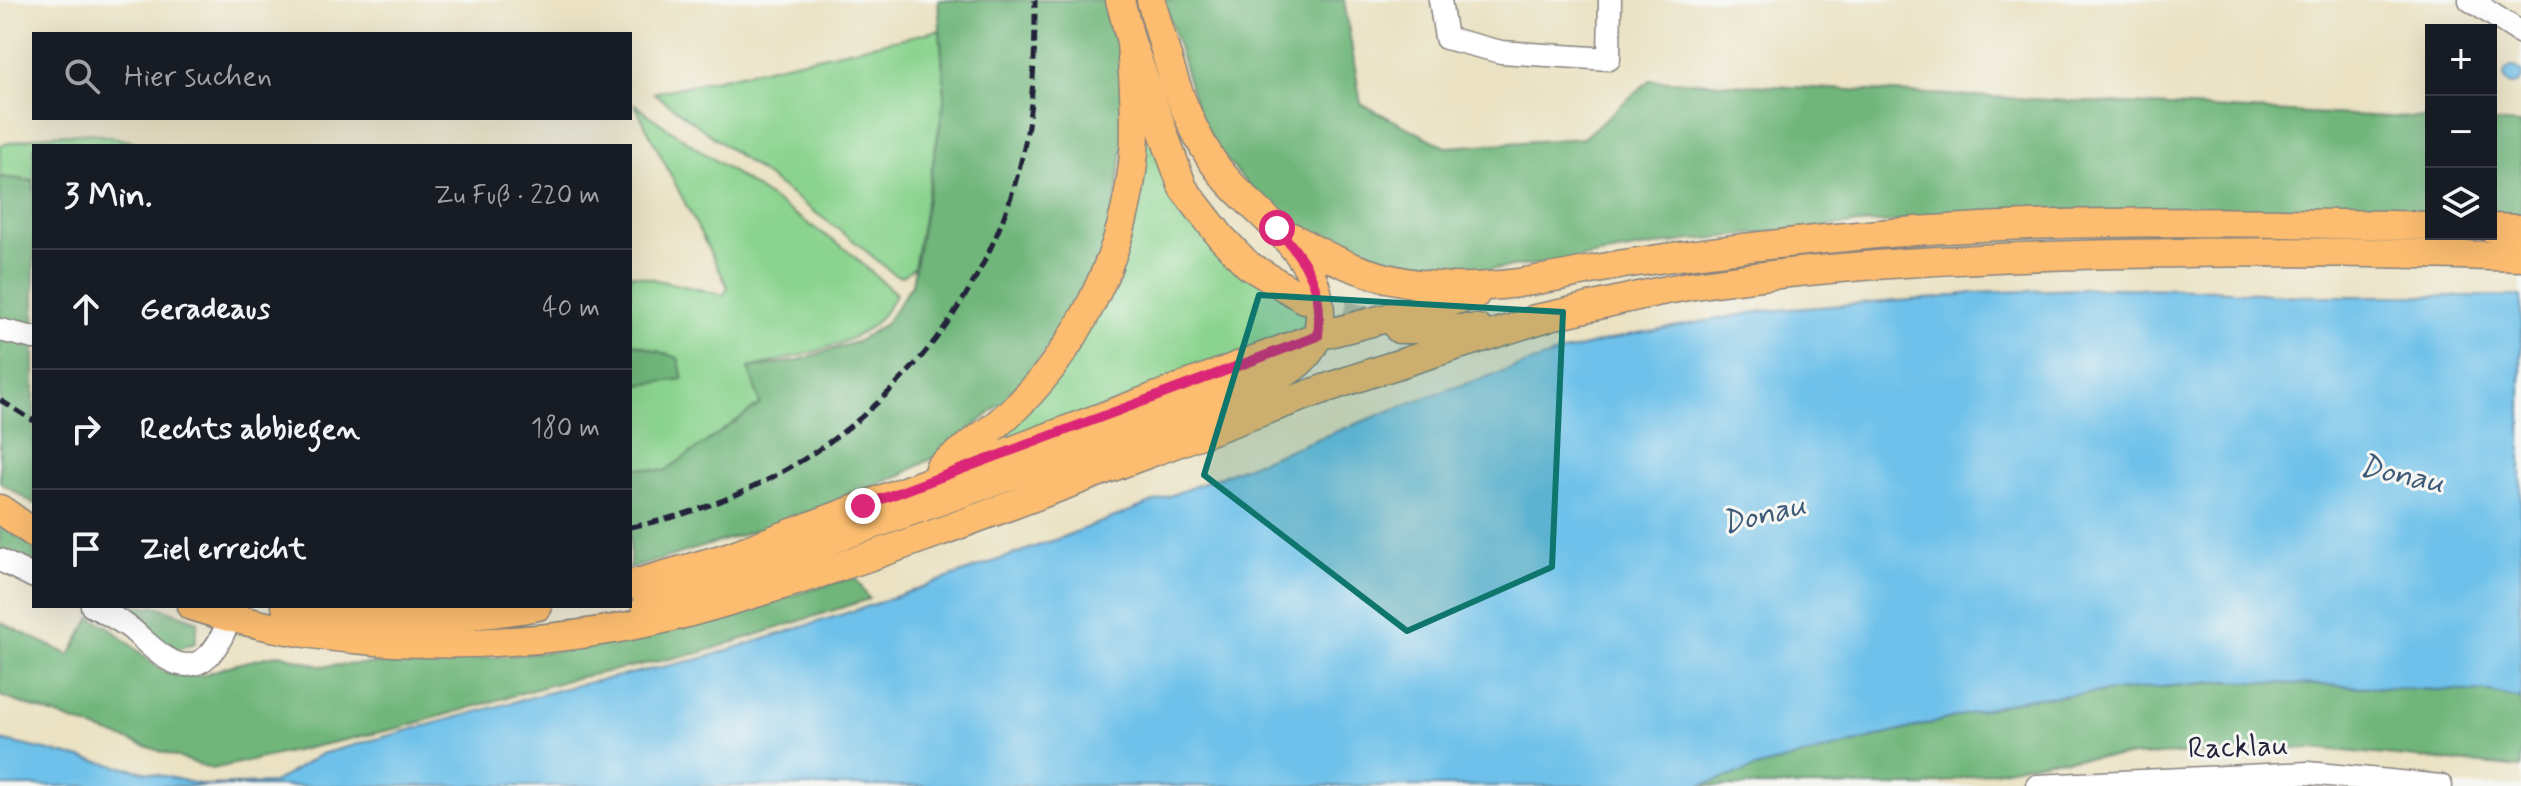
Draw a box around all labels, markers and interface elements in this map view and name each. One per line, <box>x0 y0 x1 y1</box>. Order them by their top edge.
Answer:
map controls <box>2425 24 2497 240</box>
button: + <box>2425 24 2497 96</box>
search box <box>32 32 632 120</box>
icon: search <box>60 54 104 98</box>
text: Hier suchen <box>124 57 272 96</box>
button: − <box>2425 96 2497 168</box>
button: layers <box>2425 168 2497 240</box>
text: 3 Min. <box>64 174 152 219</box>
text: Zu Fuß · 220 m <box>434 179 600 213</box>
route start <box>1259 210 1295 246</box>
icon: ahead <box>64 287 108 331</box>
text: Geradeaus <box>140 290 270 329</box>
text: 40 m <box>542 292 600 326</box>
icon: right <box>64 407 108 451</box>
text: Rechts abbiegen <box>140 410 360 449</box>
text: 180 m <box>531 412 600 446</box>
water label: Donau <box>2355 445 2448 504</box>
water label: Donau <box>1717 484 1810 546</box>
route end <box>845 488 881 524</box>
icon: arrive <box>64 527 108 571</box>
text: Ziel erreicht <box>140 530 306 569</box>
street label: Racklau <box>2187 726 2289 769</box>

